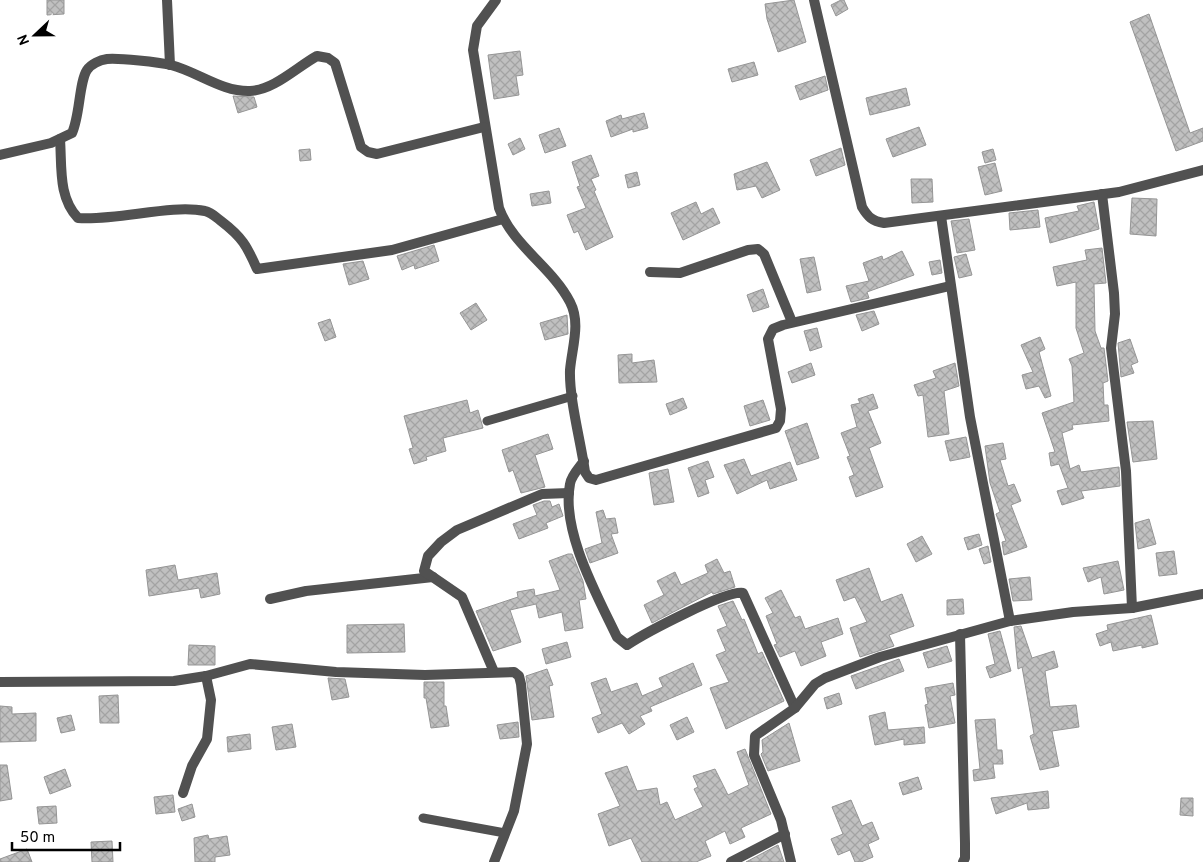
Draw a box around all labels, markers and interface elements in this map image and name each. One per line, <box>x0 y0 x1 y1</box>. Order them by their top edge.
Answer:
north arrow <box>10 10 60 60</box>
text: N <box>15 31 34 47</box>
scale bar <box>12 820 120 852</box>
text: 50 m <box>20 829 55 848</box>

